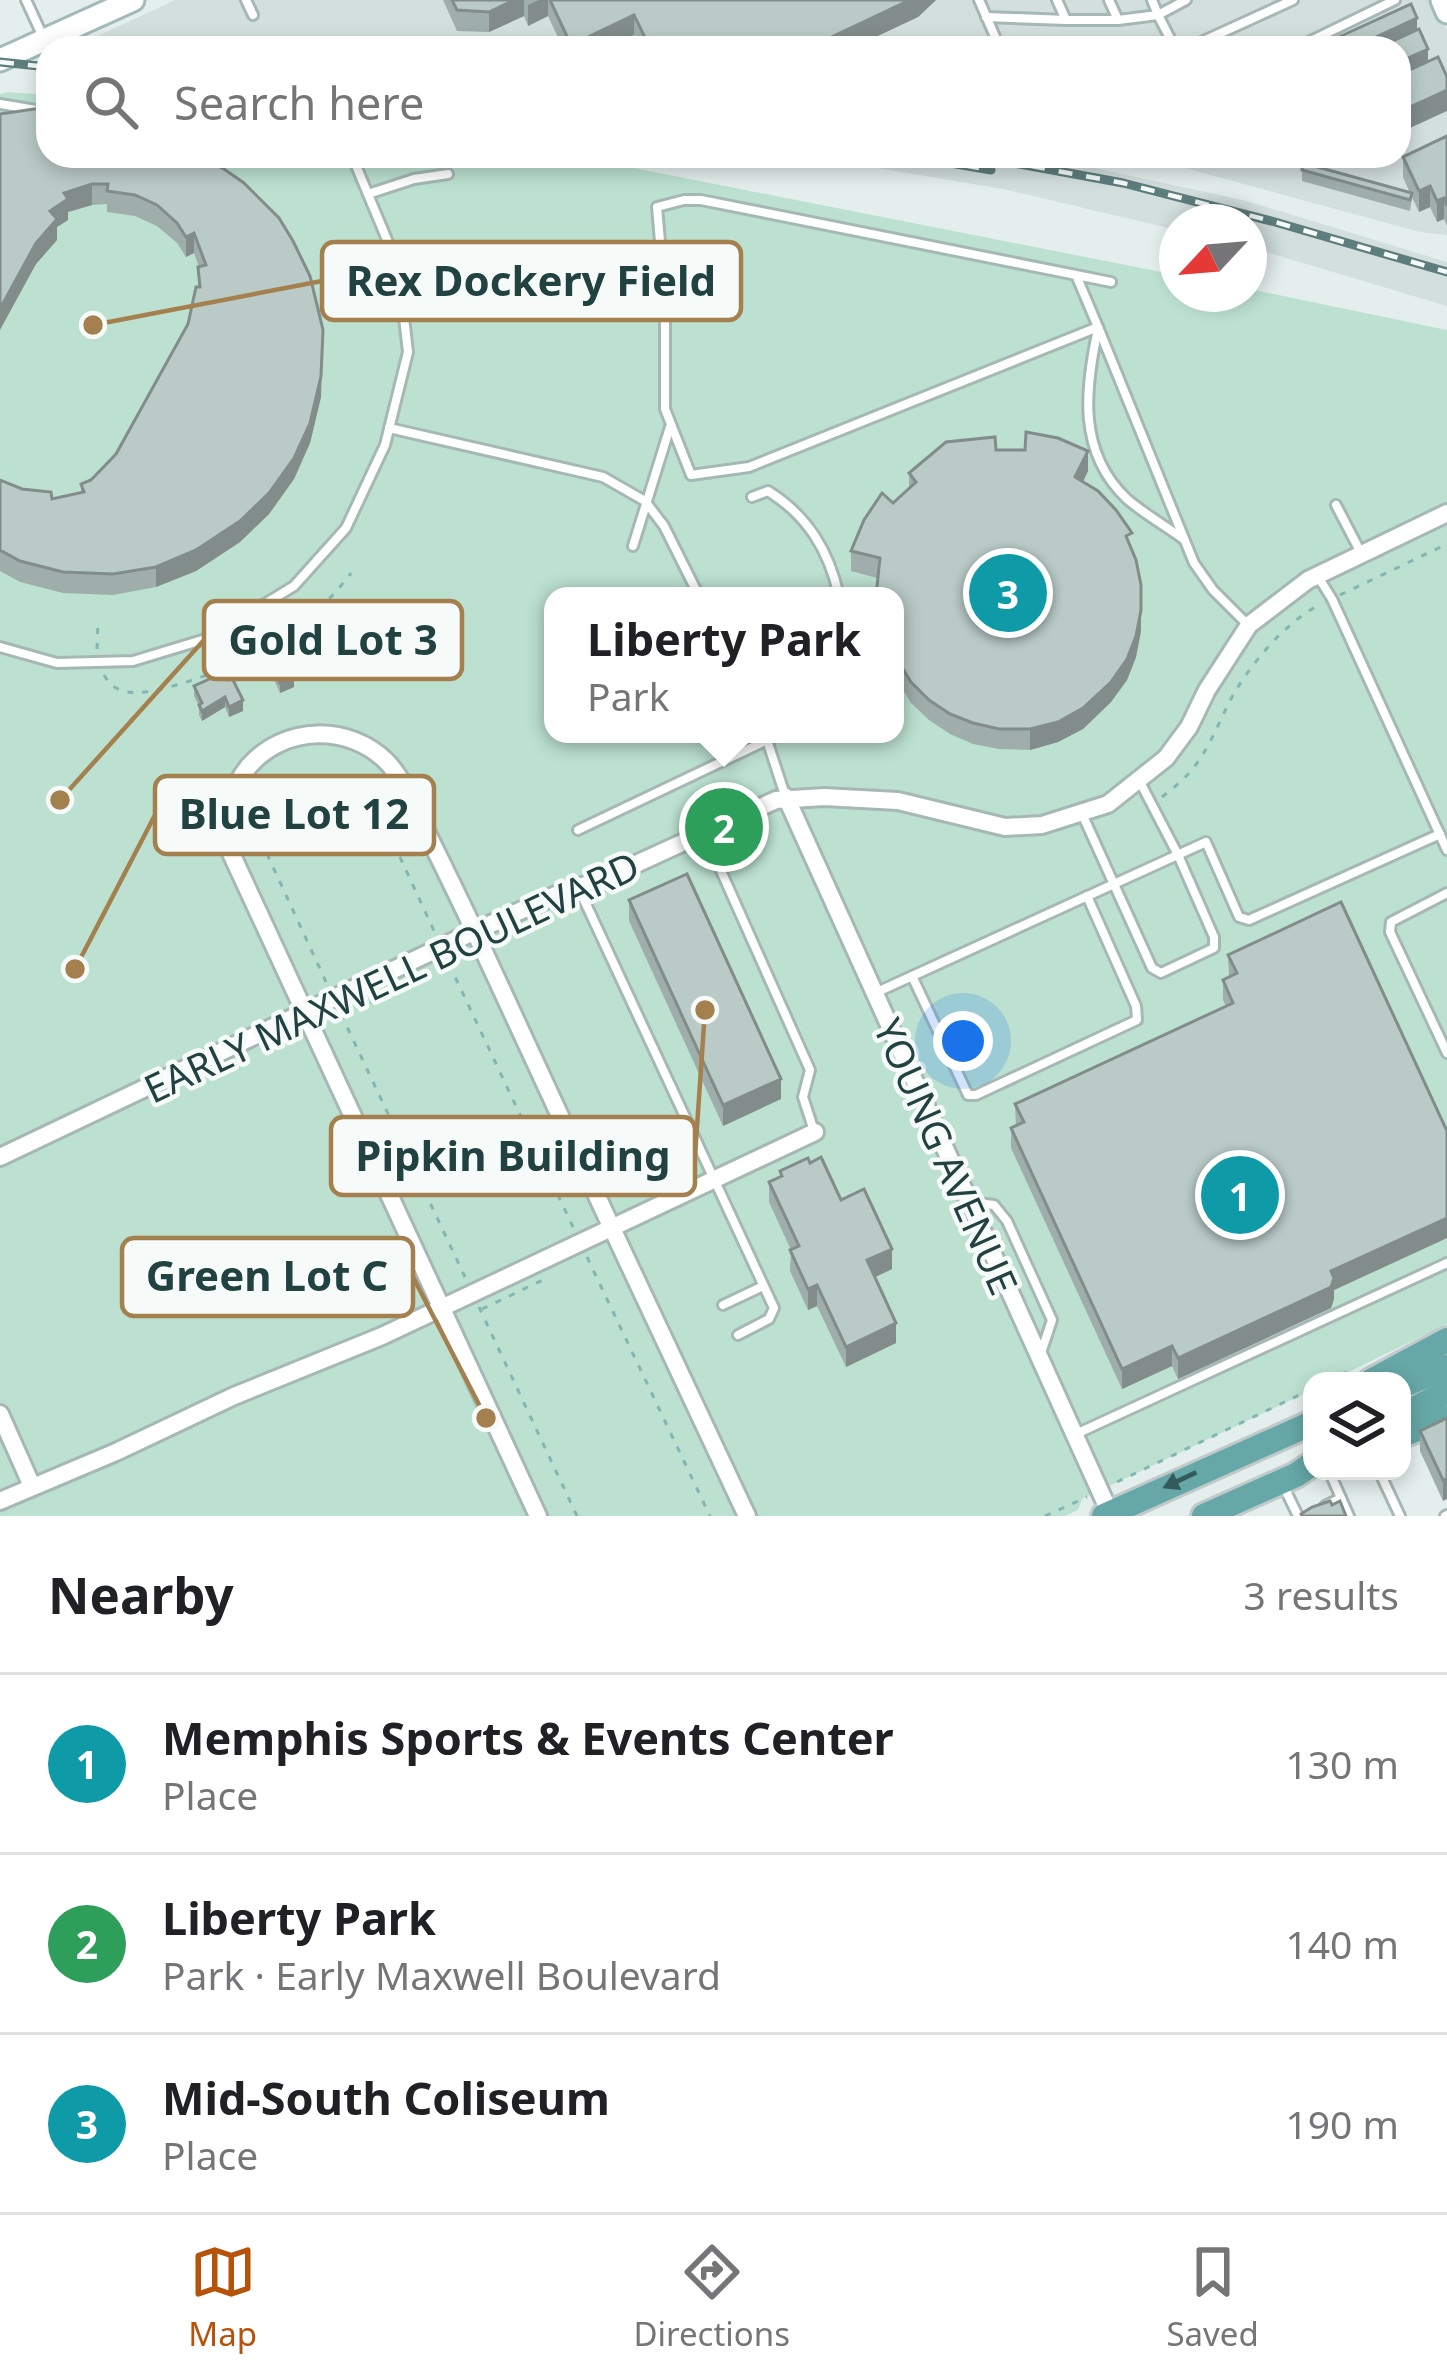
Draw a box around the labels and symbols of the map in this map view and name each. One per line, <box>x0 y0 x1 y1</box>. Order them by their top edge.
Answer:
north arrow <box>1159 204 1267 312</box>
callout: Rex Dockery Field <box>322 242 741 320</box>
text: Rex Dockery Field <box>346 251 716 308</box>
pin: 3 <box>969 548 1047 638</box>
callout: Gold Lot 3 <box>204 601 462 679</box>
text: Gold Lot 3 <box>228 610 438 667</box>
callout: Blue Lot 12 <box>155 776 434 854</box>
pin: 2 <box>685 782 763 872</box>
text: Blue Lot 12 <box>179 784 409 841</box>
street label: EARLY MAXWELL BOULEVARD <box>135 838 647 1114</box>
street label: YOUNG AVENUE <box>862 1010 1032 1302</box>
your location <box>933 1011 993 1071</box>
callout: Pipkin Building <box>331 1117 695 1195</box>
text: Pipkin Building <box>355 1126 671 1183</box>
pin: 1 <box>1201 1150 1279 1240</box>
callout: Green Lot C <box>122 1238 413 1316</box>
text: Green Lot C <box>146 1246 388 1303</box>
one-way arrow <box>1162 1471 1197 1491</box>

